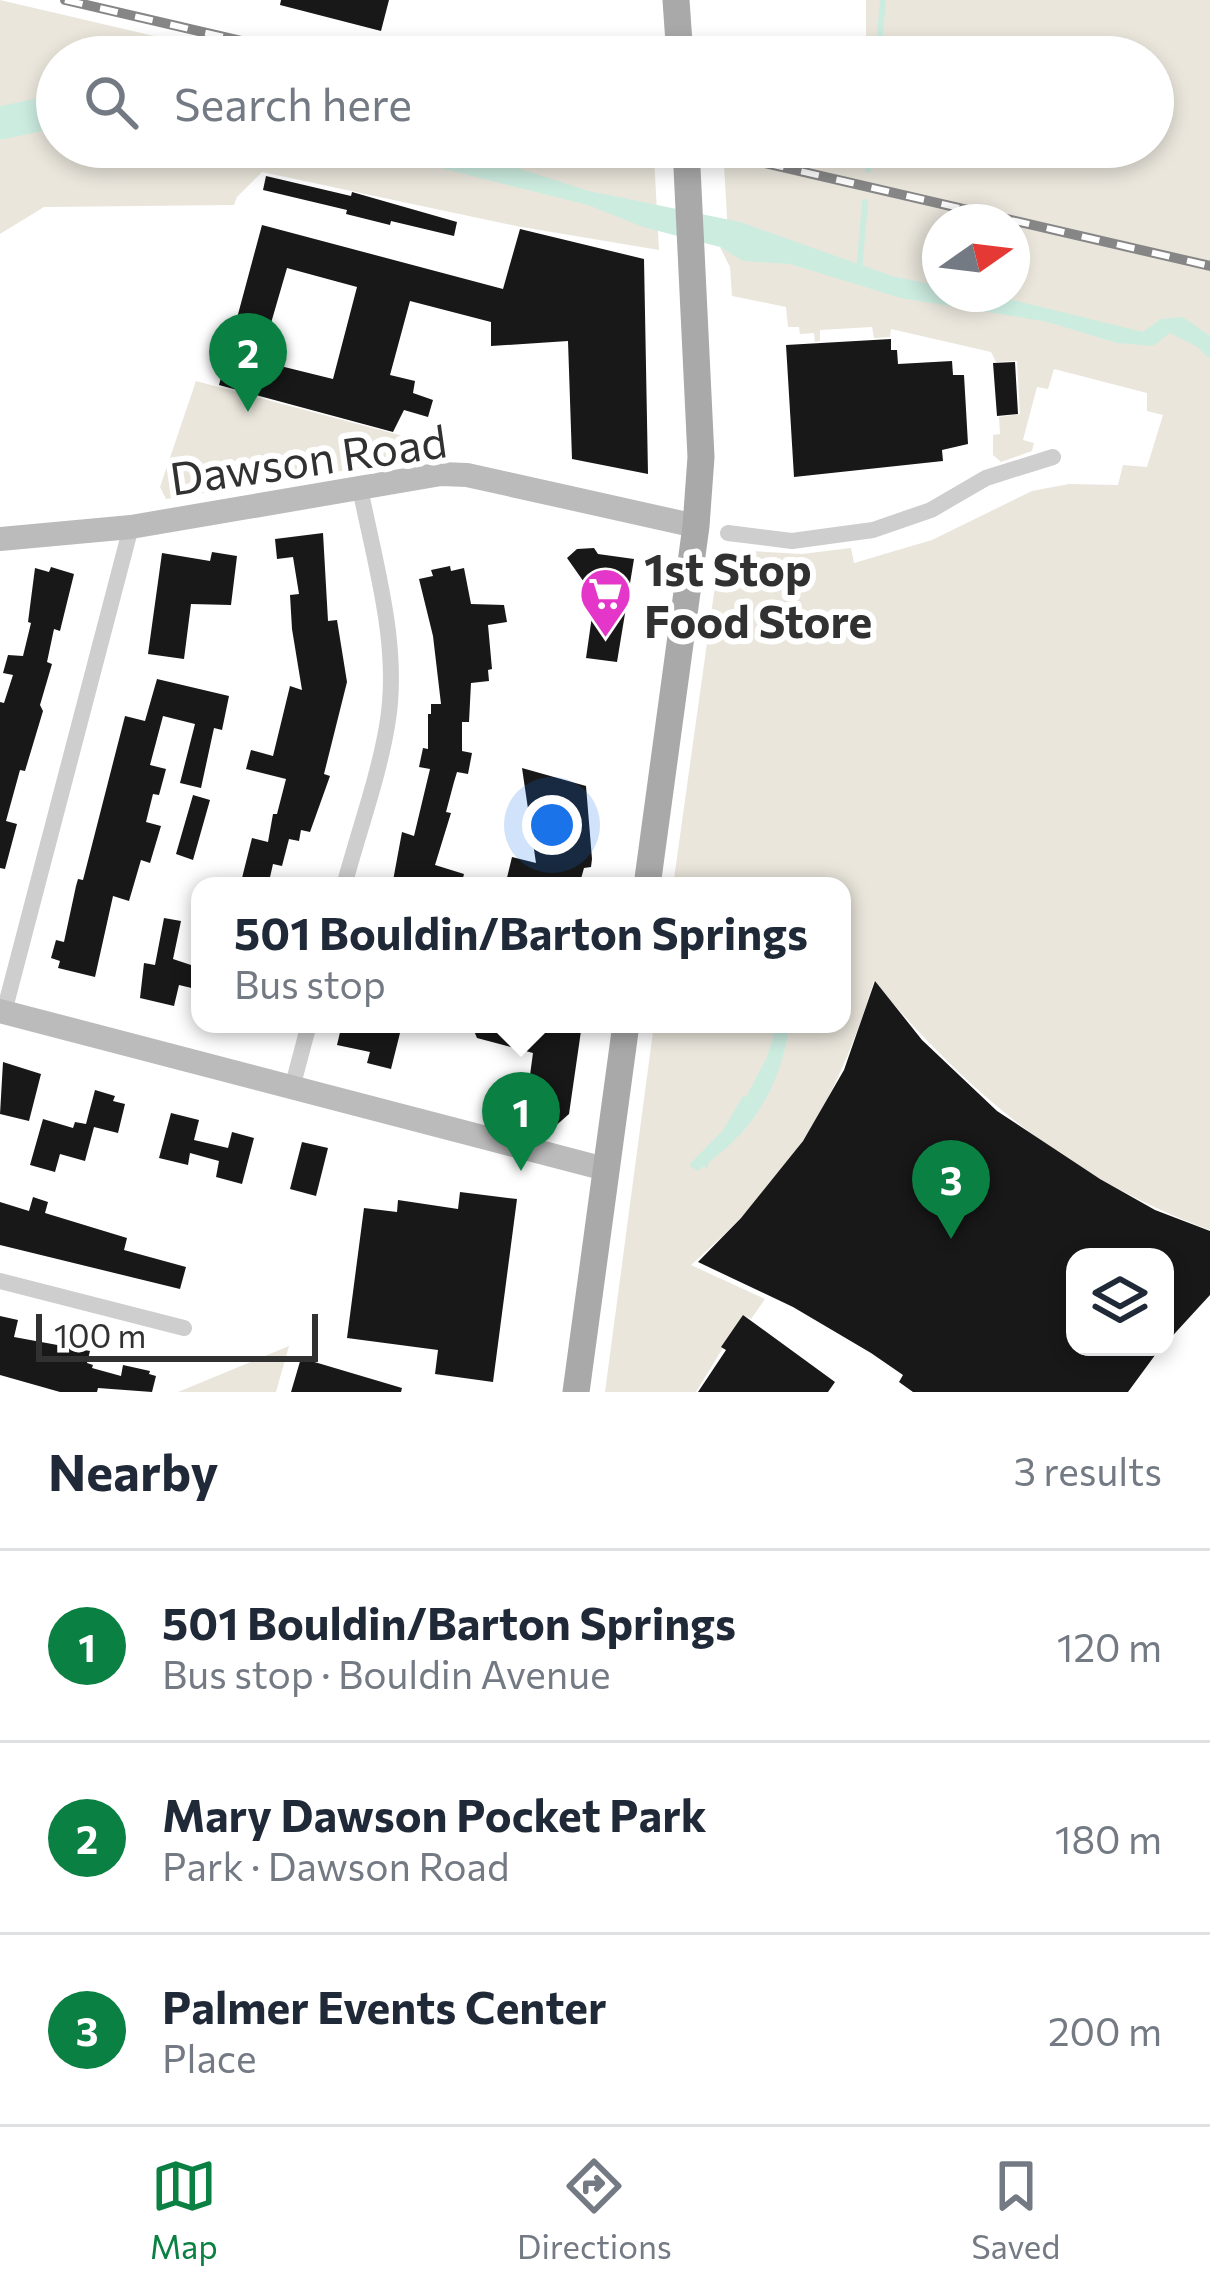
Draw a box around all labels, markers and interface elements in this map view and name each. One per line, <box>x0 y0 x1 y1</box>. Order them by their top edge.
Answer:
search box <box>36 36 1174 168</box>
icon: search <box>78 69 144 135</box>
text: Search here <box>174 75 412 130</box>
north arrow <box>922 204 1030 312</box>
pin: 2 <box>209 313 287 412</box>
street label: Dawson Road <box>166 411 450 505</box>
place label: 1st Stop Food Store <box>644 540 872 647</box>
supermarket icon: 1st Stop Food Store <box>577 565 633 639</box>
your location <box>522 795 582 855</box>
popup <box>191 877 851 1033</box>
text: 501 Bouldin/Barton Springs <box>234 904 808 959</box>
text: Bus stop <box>234 959 386 1007</box>
pin: 1 <box>482 1072 560 1171</box>
pin: 3 <box>912 1140 990 1239</box>
map controls <box>1066 1248 1174 1356</box>
button: layers <box>1066 1248 1174 1356</box>
scale bar <box>36 1308 318 1361</box>
text: 100 m <box>54 1314 146 1355</box>
text: Nearby <box>48 1439 218 1502</box>
text: 3 results <box>1014 1446 1162 1494</box>
text: 501 Bouldin/Barton Springs <box>162 1594 736 1649</box>
text: 1 <box>78 1622 96 1670</box>
text: 120 m <box>1057 1622 1162 1670</box>
text: Bus stop · Bouldin Avenue <box>162 1649 611 1697</box>
text: Mary Dawson Pocket Park <box>162 1786 707 1841</box>
text: 2 <box>76 1814 98 1862</box>
text: 180 m <box>1055 1814 1162 1862</box>
text: Park · Dawson Road <box>162 1841 509 1889</box>
text: Palmer Events Center <box>162 1978 607 2033</box>
text: 3 <box>76 2006 98 2054</box>
text: 200 m <box>1048 2006 1162 2054</box>
text: Place <box>162 2033 257 2081</box>
tab: Map <box>150 2153 218 2266</box>
tab: Directions <box>517 2153 672 2266</box>
tab: Saved <box>971 2153 1060 2266</box>

